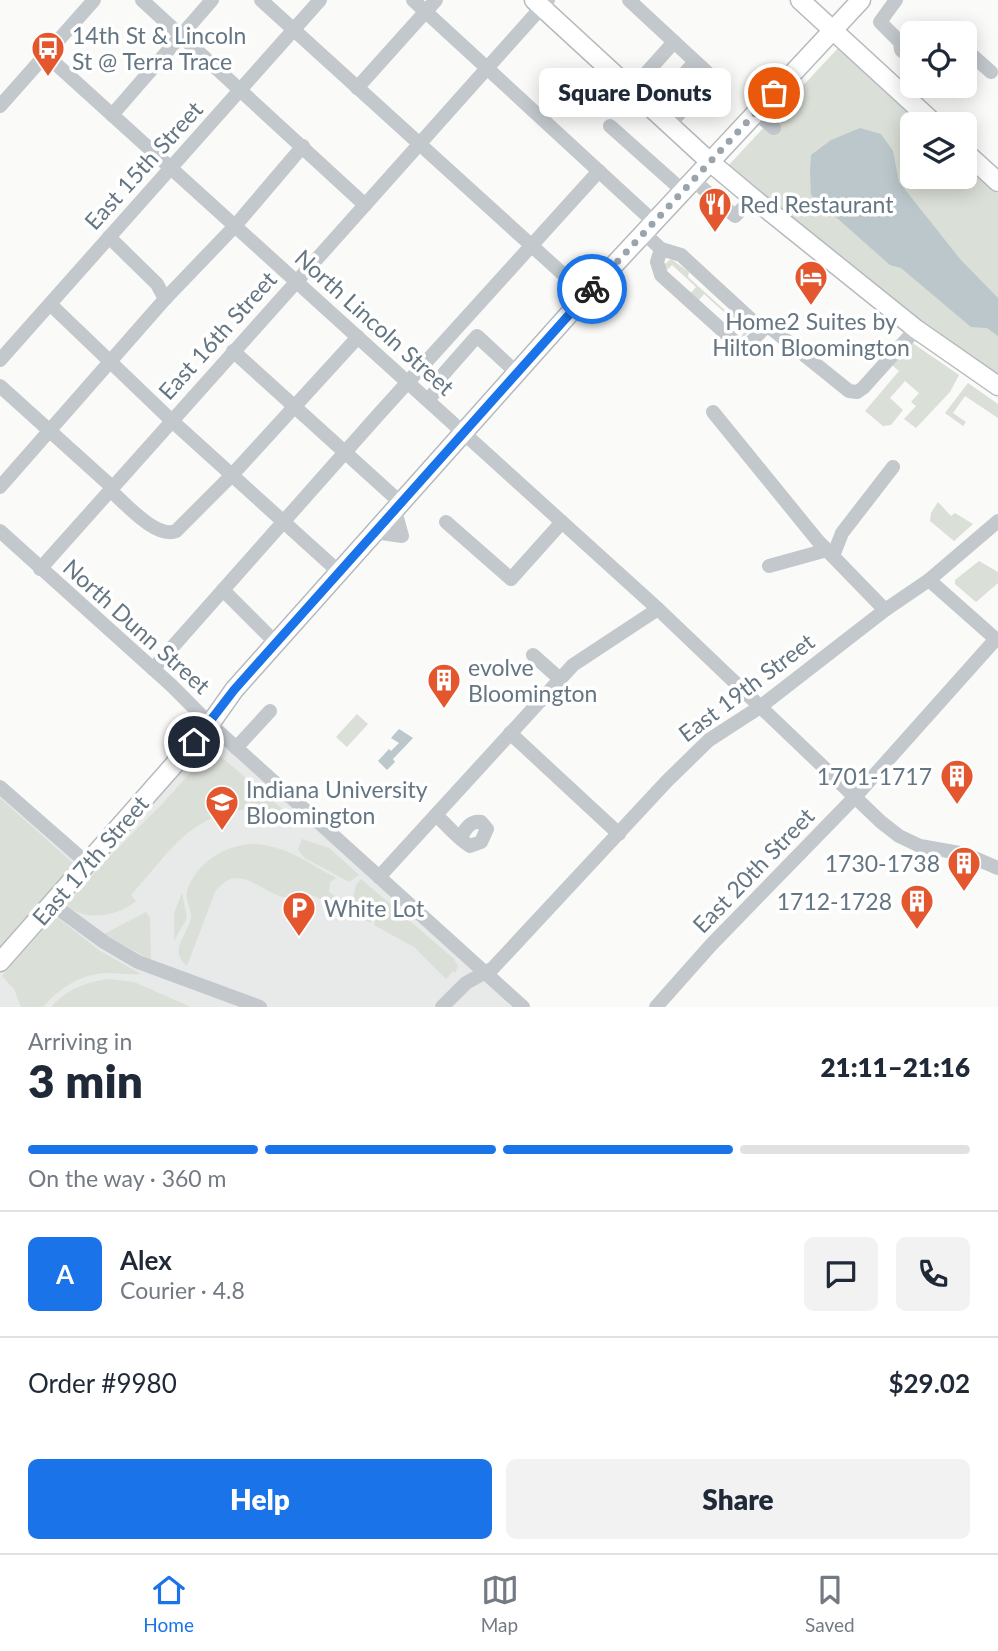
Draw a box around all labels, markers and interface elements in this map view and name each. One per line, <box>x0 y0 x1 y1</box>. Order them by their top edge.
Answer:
place label: 14th St & Lincoln St @ Terra Trace <box>72 21 246 75</box>
map controls <box>900 21 977 189</box>
button: locate <box>900 21 977 98</box>
bus stop icon: 14th St & Lincoln St @ Terra Trace <box>29 29 67 78</box>
pin <box>744 63 804 123</box>
callout: Square Donuts <box>540 68 732 118</box>
icon: bag <box>755 74 793 112</box>
text: Square Donuts <box>558 78 712 106</box>
street label: East 15th Street <box>78 95 208 235</box>
button: layers <box>900 112 977 189</box>
restaurant icon: Red Restaurant <box>696 185 734 234</box>
place label: Red Restaurant <box>740 190 894 218</box>
street label: North Lincoln Street <box>290 243 461 401</box>
courier <box>557 254 627 324</box>
hotel icon: Home2 Suites by Hilton Bloomington <box>792 258 830 307</box>
street label: East 16th Street <box>152 265 282 405</box>
icon: bike <box>573 270 611 308</box>
place label: Home2 Suites by Hilton Bloomington <box>712 307 910 361</box>
street label: North Dunn Street <box>58 553 217 700</box>
street label: East 19th Street <box>673 626 820 747</box>
place label: evolve Bloomington <box>468 653 597 707</box>
building icon: evolve Bloomington <box>425 661 463 710</box>
pin <box>164 712 224 772</box>
icon: home <box>175 723 213 761</box>
building icon: 1701-1717 <box>938 757 976 806</box>
place label: 1701-1717 <box>817 762 932 790</box>
place label: Indiana University Bloomington <box>246 775 428 829</box>
school or university icon: Indiana University Bloomington <box>203 783 241 832</box>
street label: East 17th Street <box>26 789 154 931</box>
street label: East 20th Street <box>686 801 820 938</box>
building icon: 1730-1738 <box>945 844 983 893</box>
place label: 1730-1738 <box>825 849 940 877</box>
building icon: 1712-1728 <box>898 882 936 931</box>
place label: 1712-1728 <box>777 887 892 915</box>
parking icon: White Lot <box>280 889 318 938</box>
place label: White Lot <box>324 894 425 922</box>
text: Arriving in <box>28 1027 132 1055</box>
text: 21:11–21:16 <box>820 1051 970 1083</box>
text: 3 min <box>28 1053 143 1108</box>
text: On the way · 360 m <box>28 1164 227 1192</box>
button: chat <box>804 1237 878 1311</box>
button: phone <box>896 1237 970 1311</box>
text: Alex <box>120 1244 172 1276</box>
text: A <box>56 1258 74 1290</box>
text: Courier · 4.8 <box>120 1276 245 1304</box>
text: Order #9980 <box>28 1367 177 1399</box>
text: $29.02 <box>888 1367 970 1399</box>
button: Help <box>28 1459 492 1539</box>
button: Share <box>506 1459 970 1539</box>
tab: Home <box>143 1571 194 1636</box>
tab: Map <box>481 1571 519 1636</box>
tab: Saved <box>805 1571 855 1636</box>

